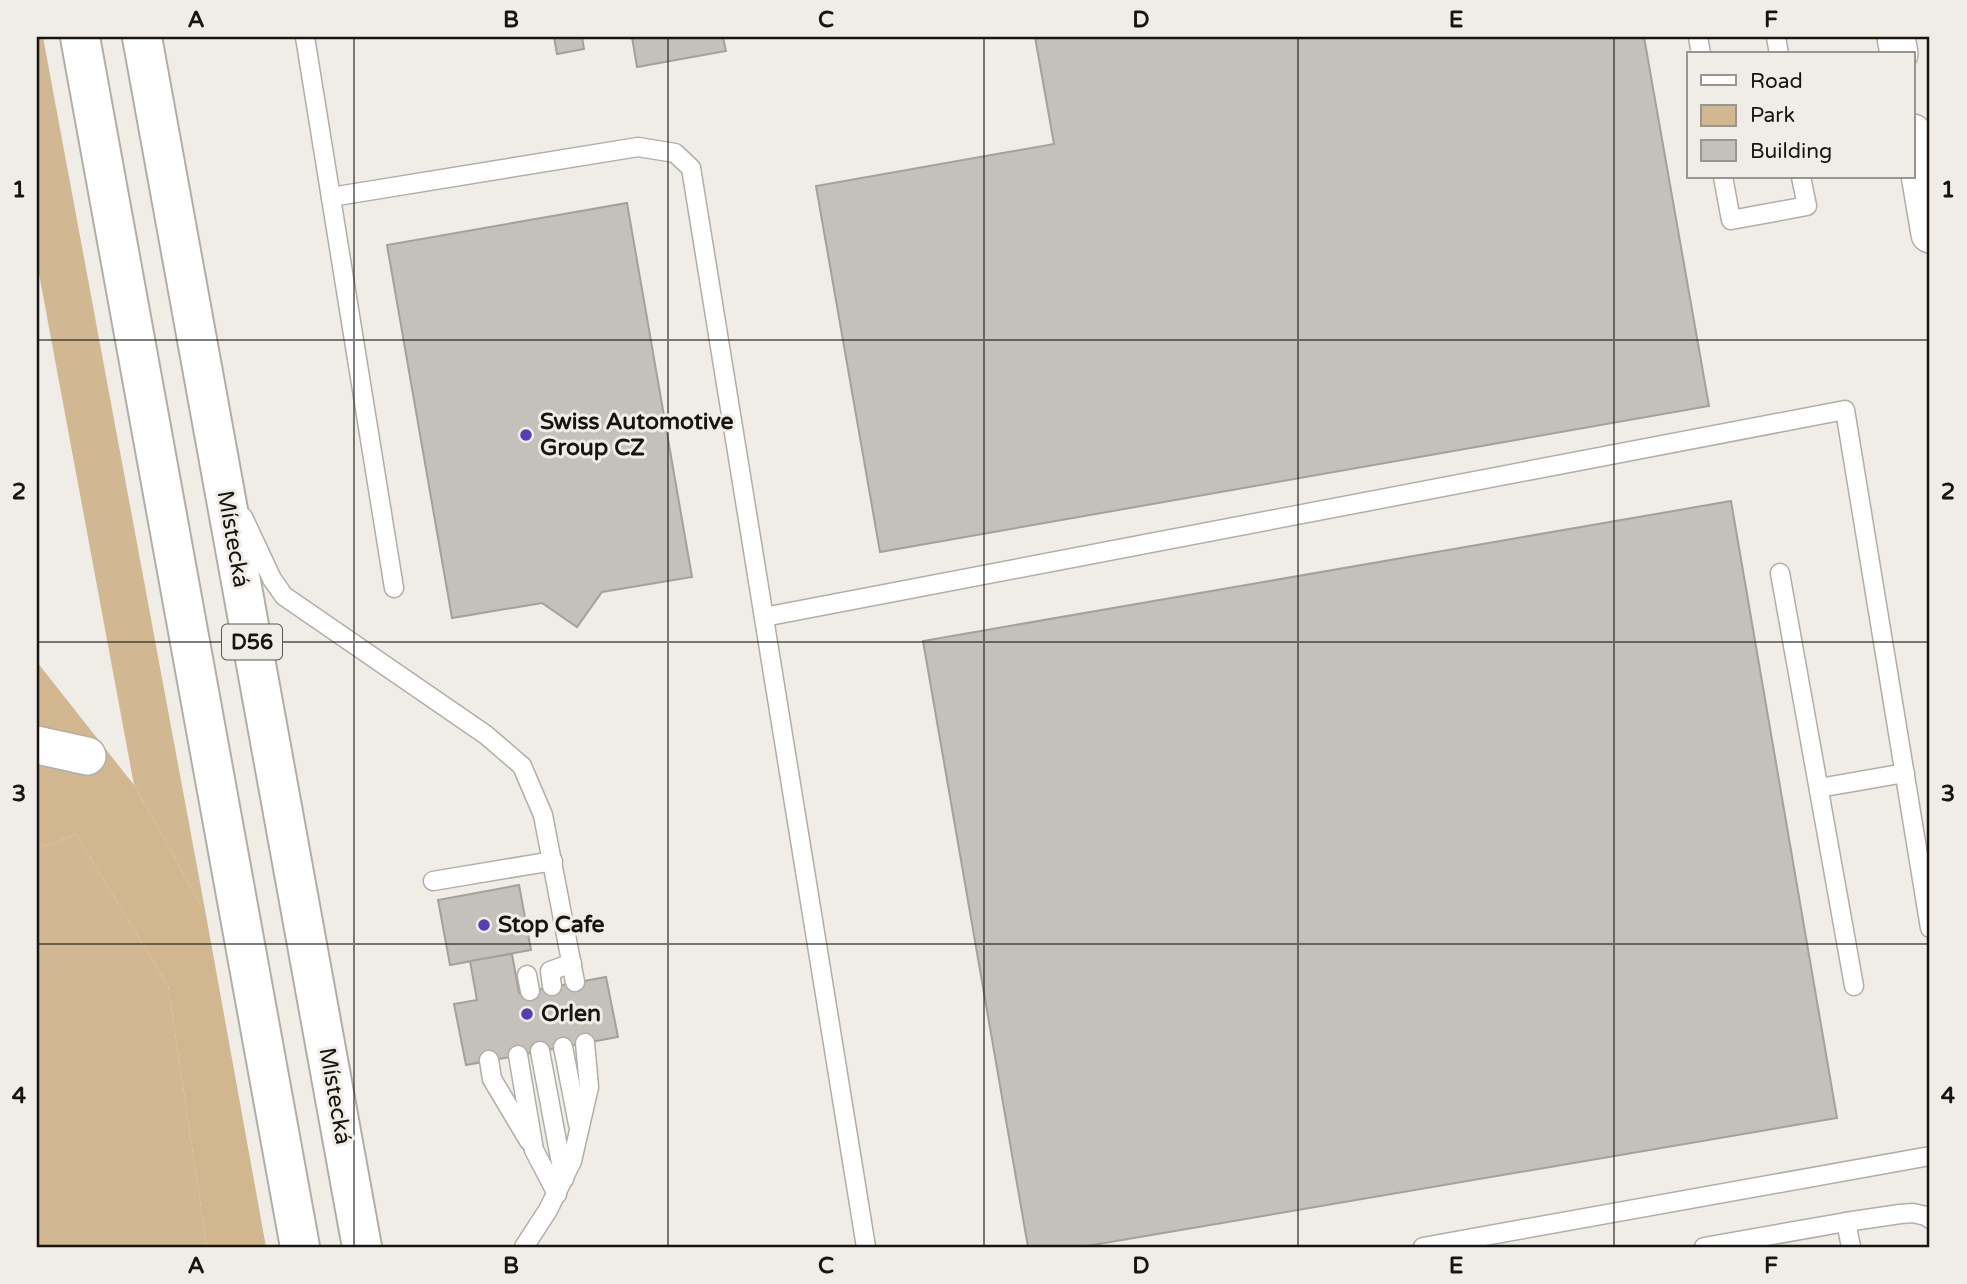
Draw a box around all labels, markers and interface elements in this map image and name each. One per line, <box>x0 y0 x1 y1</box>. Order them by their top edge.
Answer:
text: A <box>187 6 205 34</box>
text: B <box>503 6 519 34</box>
text: C <box>818 6 834 34</box>
text: D <box>1132 6 1150 34</box>
text: E <box>1449 6 1463 34</box>
text: F <box>1764 6 1778 34</box>
legend <box>1687 52 1914 178</box>
text: Road <box>1750 69 1803 94</box>
text: Park <box>1750 103 1795 128</box>
text: Building <box>1750 139 1832 164</box>
text: 1 <box>12 176 26 204</box>
text: 1 <box>1941 176 1955 204</box>
place label: Swiss Automotive Group CZ <box>540 408 733 462</box>
marker: Swiss Automotive Group CZ <box>518 427 534 443</box>
text: 2 <box>12 478 26 506</box>
text: 2 <box>1941 478 1955 506</box>
street label: Místecká <box>211 488 255 590</box>
road number: D56 <box>222 624 282 660</box>
text: 3 <box>12 780 26 808</box>
text: 3 <box>1941 780 1955 808</box>
place label: Stop Cafe <box>498 911 605 939</box>
marker: Stop Cafe <box>476 917 492 933</box>
place label: Orlen <box>541 1000 601 1028</box>
marker: Orlen <box>519 1006 535 1022</box>
street label: Místecká <box>313 1045 357 1147</box>
text: 4 <box>12 1082 27 1110</box>
text: 4 <box>1941 1082 1956 1110</box>
text: A <box>187 1252 205 1280</box>
text: B <box>503 1252 519 1280</box>
text: C <box>818 1252 834 1280</box>
text: D <box>1132 1252 1150 1280</box>
text: E <box>1449 1252 1463 1280</box>
text: F <box>1764 1252 1778 1280</box>

